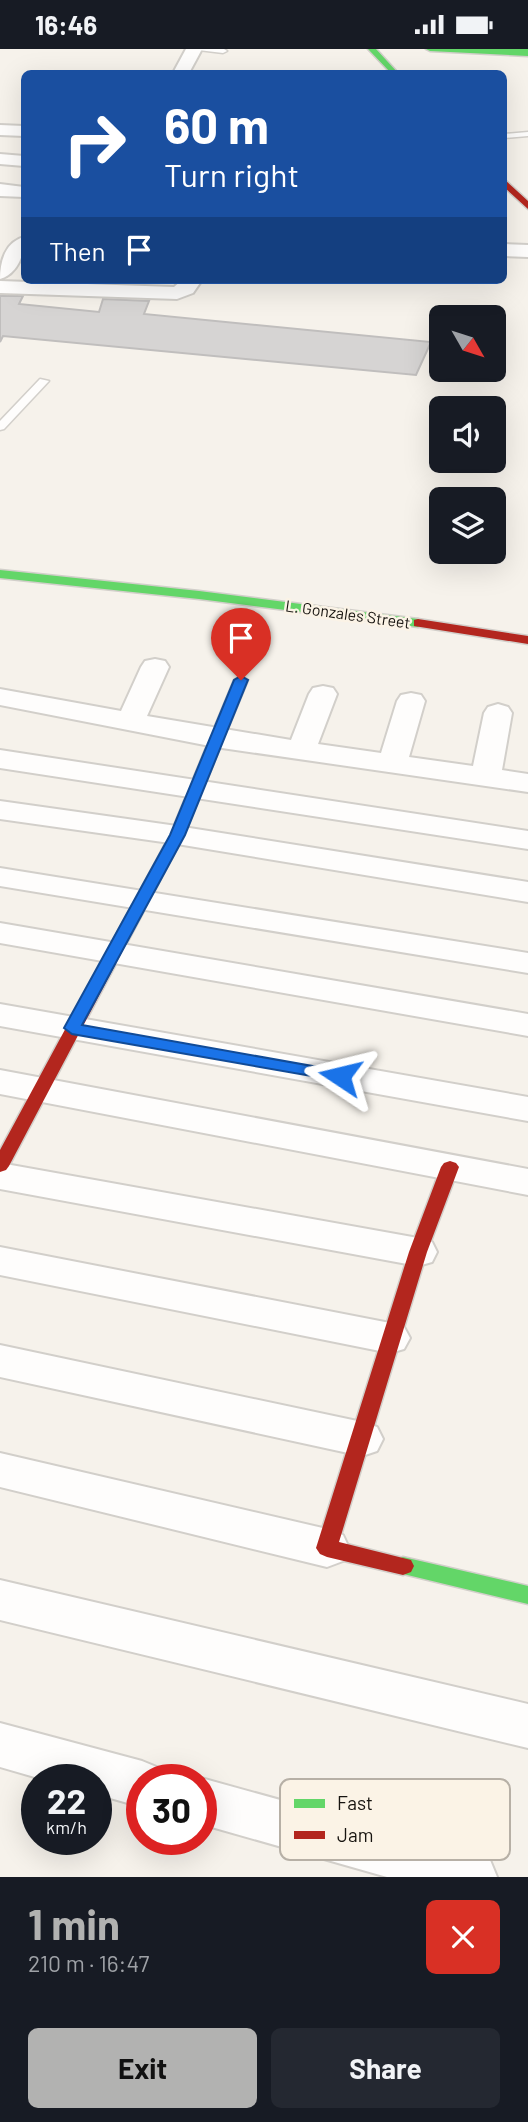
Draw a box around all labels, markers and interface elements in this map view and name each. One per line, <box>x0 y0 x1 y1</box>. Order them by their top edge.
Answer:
text: 16:46 <box>35 9 97 40</box>
text: 60 m <box>164 95 269 154</box>
icon: right <box>49 98 140 189</box>
text: Turn right <box>164 155 299 193</box>
icon: arrive <box>120 231 158 269</box>
text: Then <box>49 235 106 266</box>
north arrow <box>429 305 506 381</box>
map controls <box>429 305 506 564</box>
button: sound <box>429 396 506 473</box>
button: layers <box>429 487 506 564</box>
street label: L. Gonzales Street <box>284 595 412 632</box>
pin <box>211 608 271 680</box>
icon: arrive <box>222 619 260 657</box>
position arrow <box>303 1039 377 1113</box>
speed limit sign: 30 <box>126 1764 217 1855</box>
text: 22 <box>47 1779 86 1821</box>
legend <box>280 1779 510 1860</box>
text: Fast <box>337 1791 373 1814</box>
text: km/h <box>46 1816 87 1838</box>
text: Jam <box>337 1823 373 1846</box>
text: 1 min <box>28 1898 120 1948</box>
button: close <box>426 1900 500 1974</box>
text: 210 m · 16:47 <box>28 1949 149 1977</box>
button: Exit <box>28 2028 257 2108</box>
button: Share <box>271 2028 500 2108</box>

